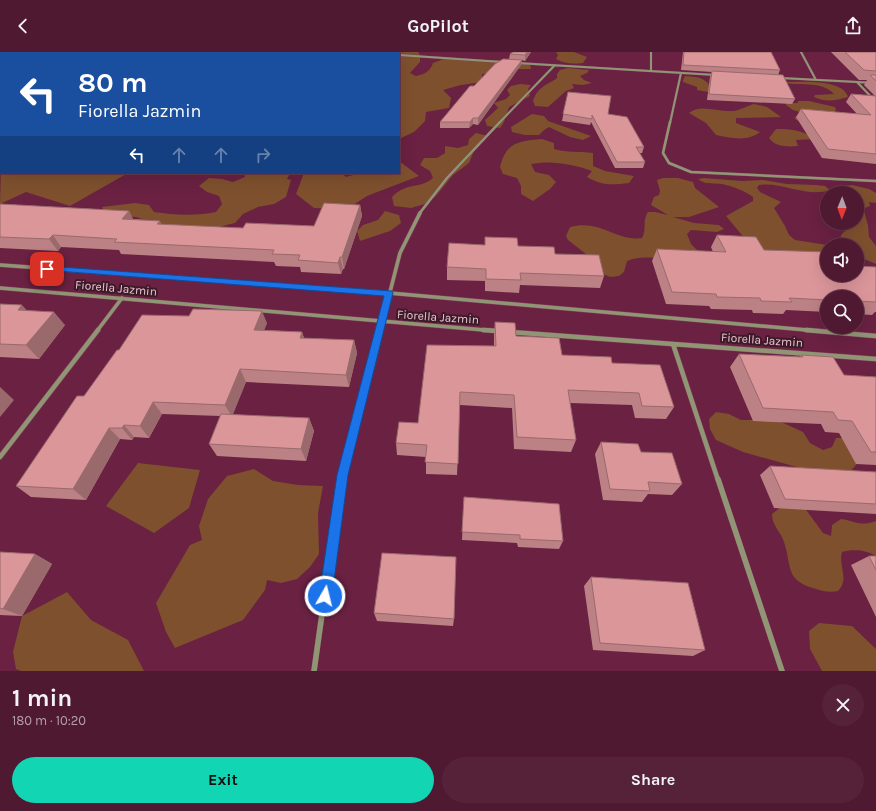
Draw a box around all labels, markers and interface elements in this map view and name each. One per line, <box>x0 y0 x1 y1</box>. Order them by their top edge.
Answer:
icon: back <box>12 15 34 37</box>
text: GoPilot <box>407 15 469 37</box>
icon: share <box>842 15 864 37</box>
text: 80 m <box>78 66 147 99</box>
icon: left <box>12 68 64 120</box>
text: Fiorella Jazmin <box>78 100 201 122</box>
icon: left <box>126 144 148 166</box>
icon: ahead <box>168 144 190 166</box>
icon: ahead <box>210 144 232 166</box>
icon: right <box>252 144 274 166</box>
north arrow <box>820 186 864 230</box>
map controls <box>820 186 864 334</box>
button: sound <box>820 238 864 282</box>
pin <box>30 252 64 286</box>
icon: arrive <box>36 258 58 280</box>
street label: Fiorella Jazmin <box>74 277 158 299</box>
button: search <box>820 290 864 334</box>
street label: Fiorella Jazmin <box>396 307 480 327</box>
street label: Fiorella Jazmin <box>720 330 804 350</box>
position arrow <box>304 575 346 617</box>
text: 1 min <box>12 684 72 712</box>
button: close <box>822 684 864 726</box>
text: 180 m · 10:20 <box>12 713 86 728</box>
button: Exit <box>12 757 434 803</box>
button: Share <box>442 757 864 803</box>

